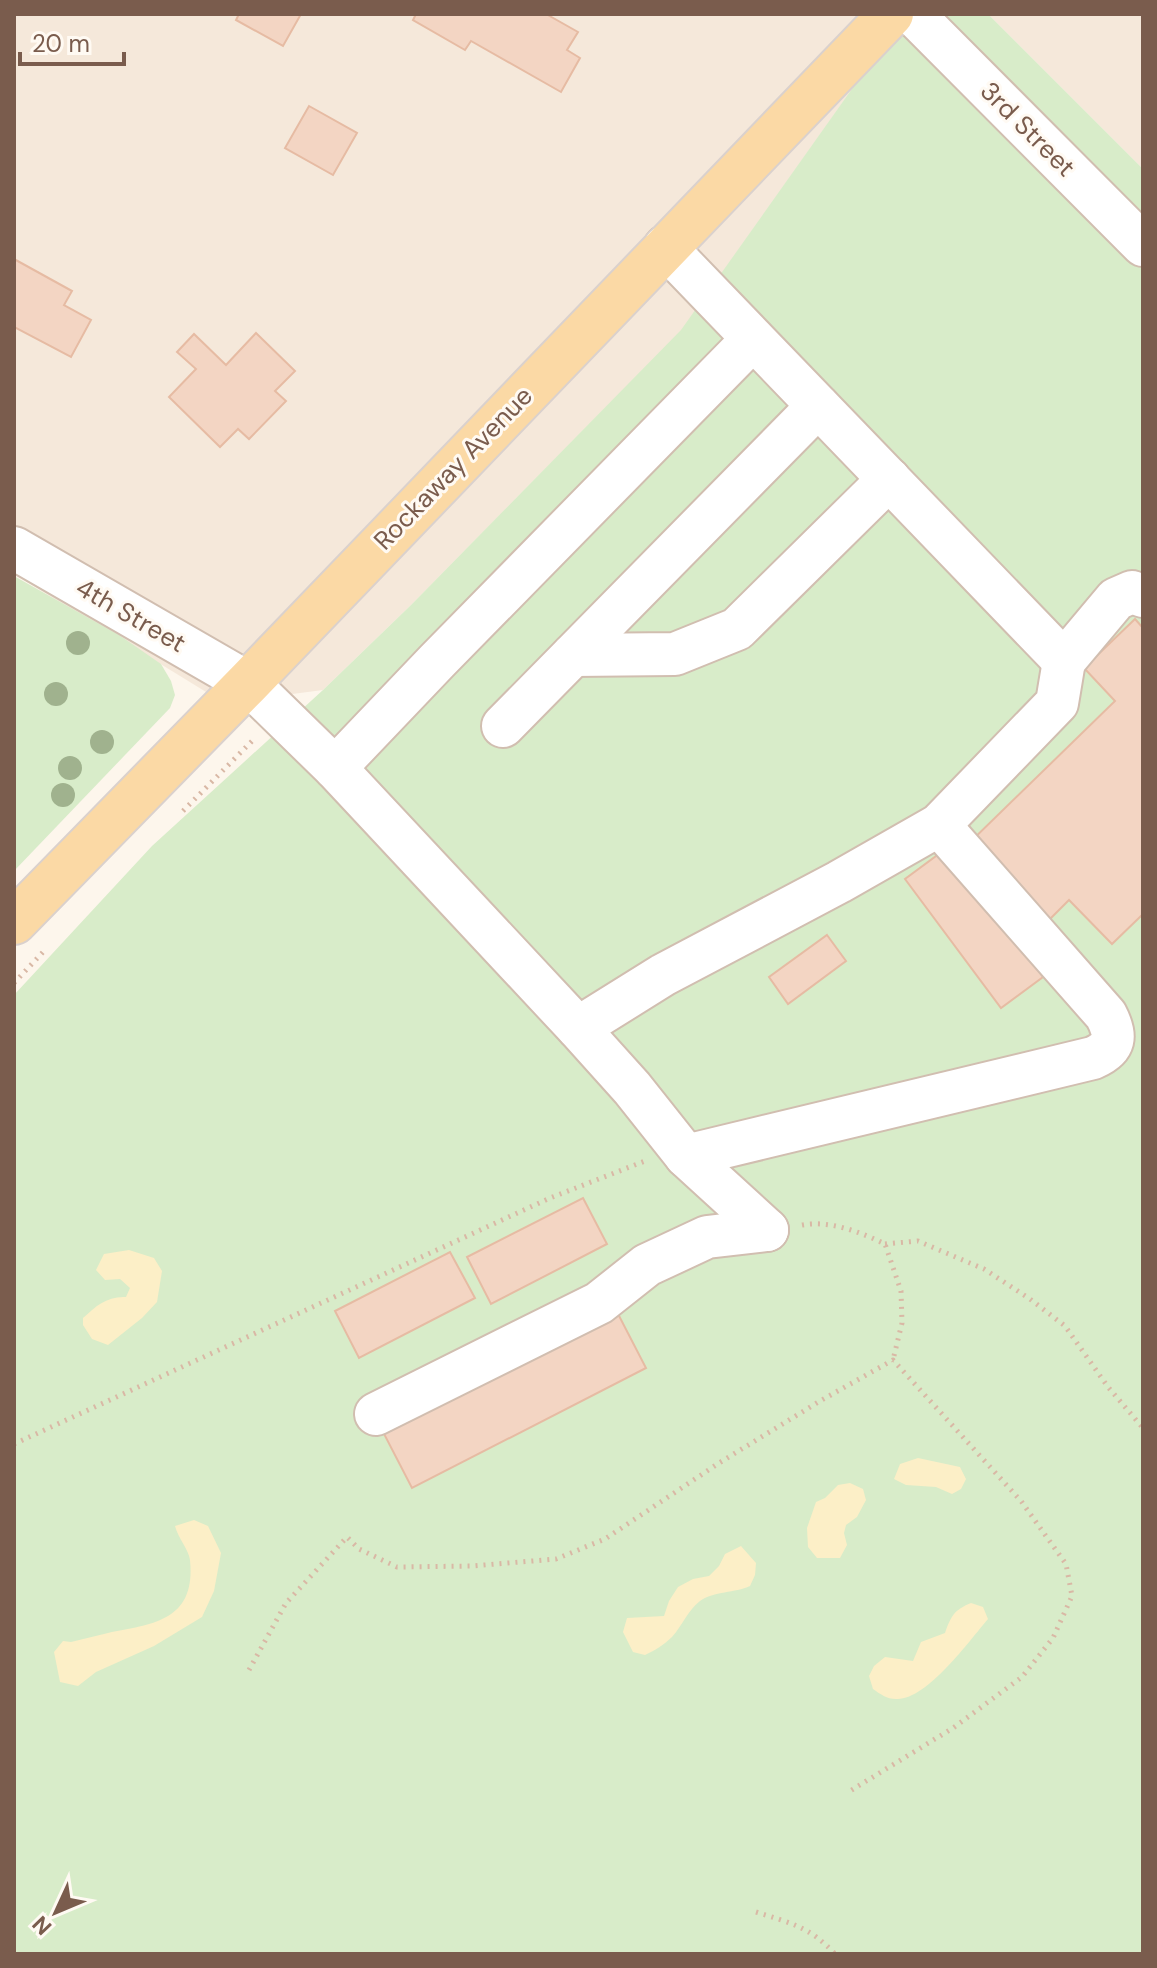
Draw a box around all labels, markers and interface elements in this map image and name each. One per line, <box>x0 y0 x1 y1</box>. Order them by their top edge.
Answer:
scale bar <box>20 16 124 66</box>
text: 20 m <box>32 28 90 59</box>
street label: 3rd Street <box>973 74 1083 184</box>
street label: Rockaway Avenue <box>366 379 540 557</box>
street label: 4th Street <box>70 570 192 660</box>
north arrow <box>16 1872 96 1952</box>
text: N <box>26 1910 58 1941</box>

